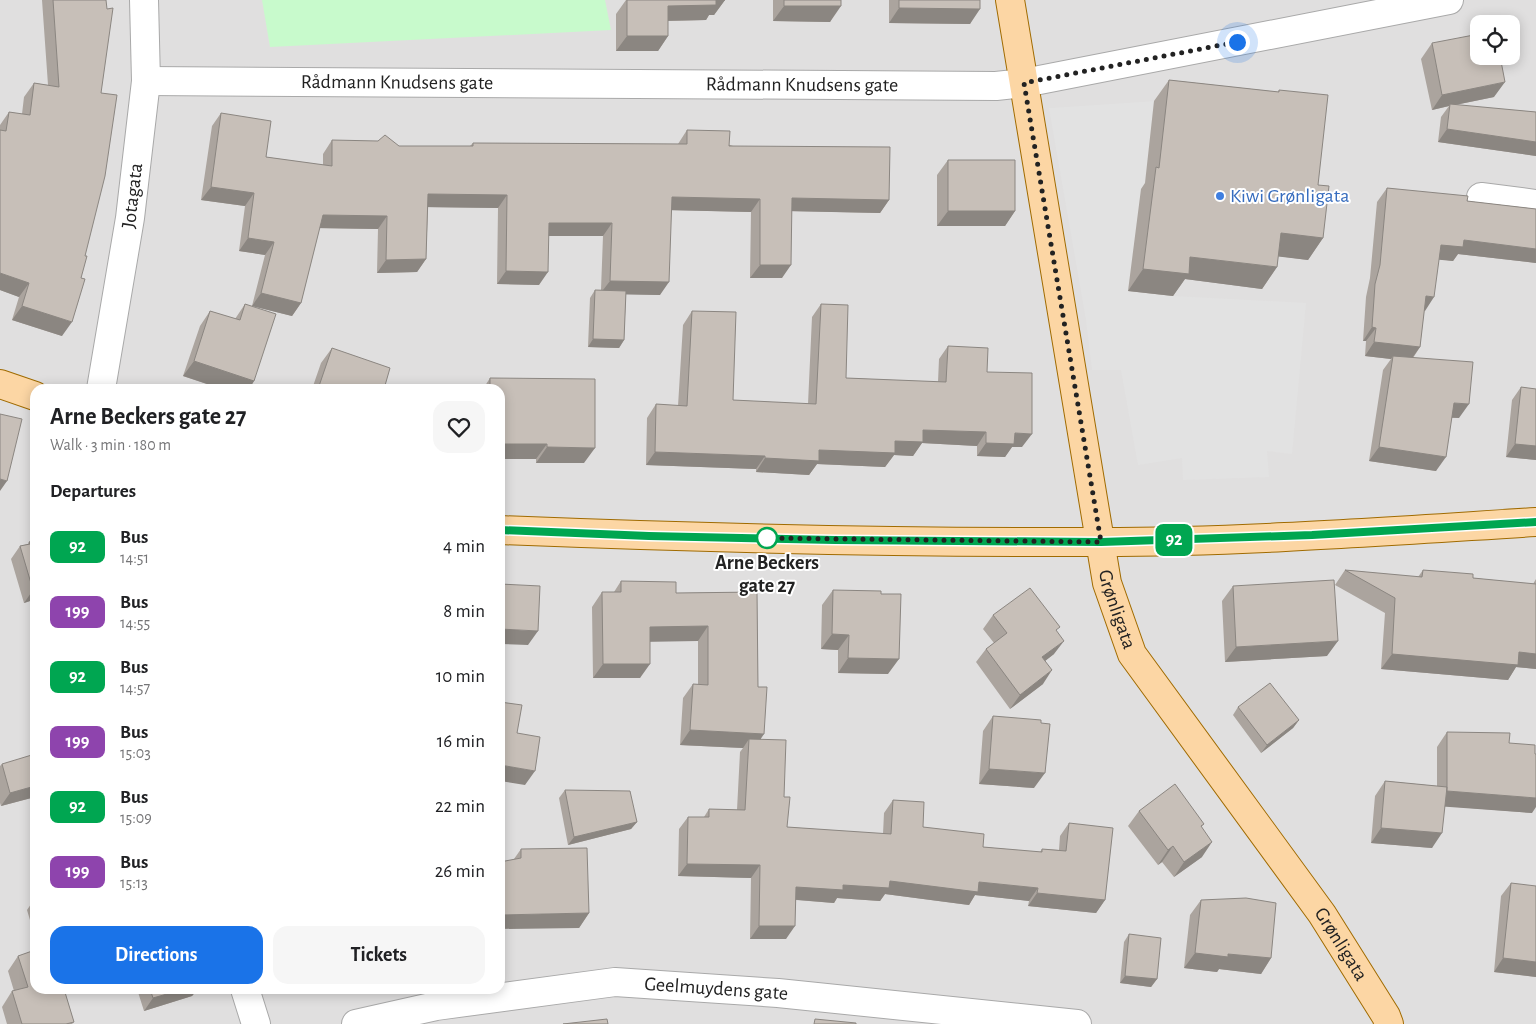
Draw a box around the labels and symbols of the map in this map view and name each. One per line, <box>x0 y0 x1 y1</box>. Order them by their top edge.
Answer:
your location <box>1225 30 1250 55</box>
street label: Rådmann Knudsens gate <box>301 72 493 93</box>
street label: Rådmann Knudsens gate <box>706 74 898 95</box>
street label: Jotagata <box>118 162 146 230</box>
place label: Kiwi Grønligata <box>1230 186 1349 206</box>
marker: Kiwi Grønligata <box>1214 190 1226 202</box>
line badge: 92 <box>1152 524 1196 556</box>
marker: Arne Beckers gate 27 <box>756 527 778 549</box>
place label: Arne Beckers gate 27 <box>715 553 819 596</box>
street label: Grønligata <box>1095 568 1139 651</box>
street label: Grønligata <box>1311 904 1371 984</box>
street label: Geelmuydens gate <box>644 974 789 1004</box>

